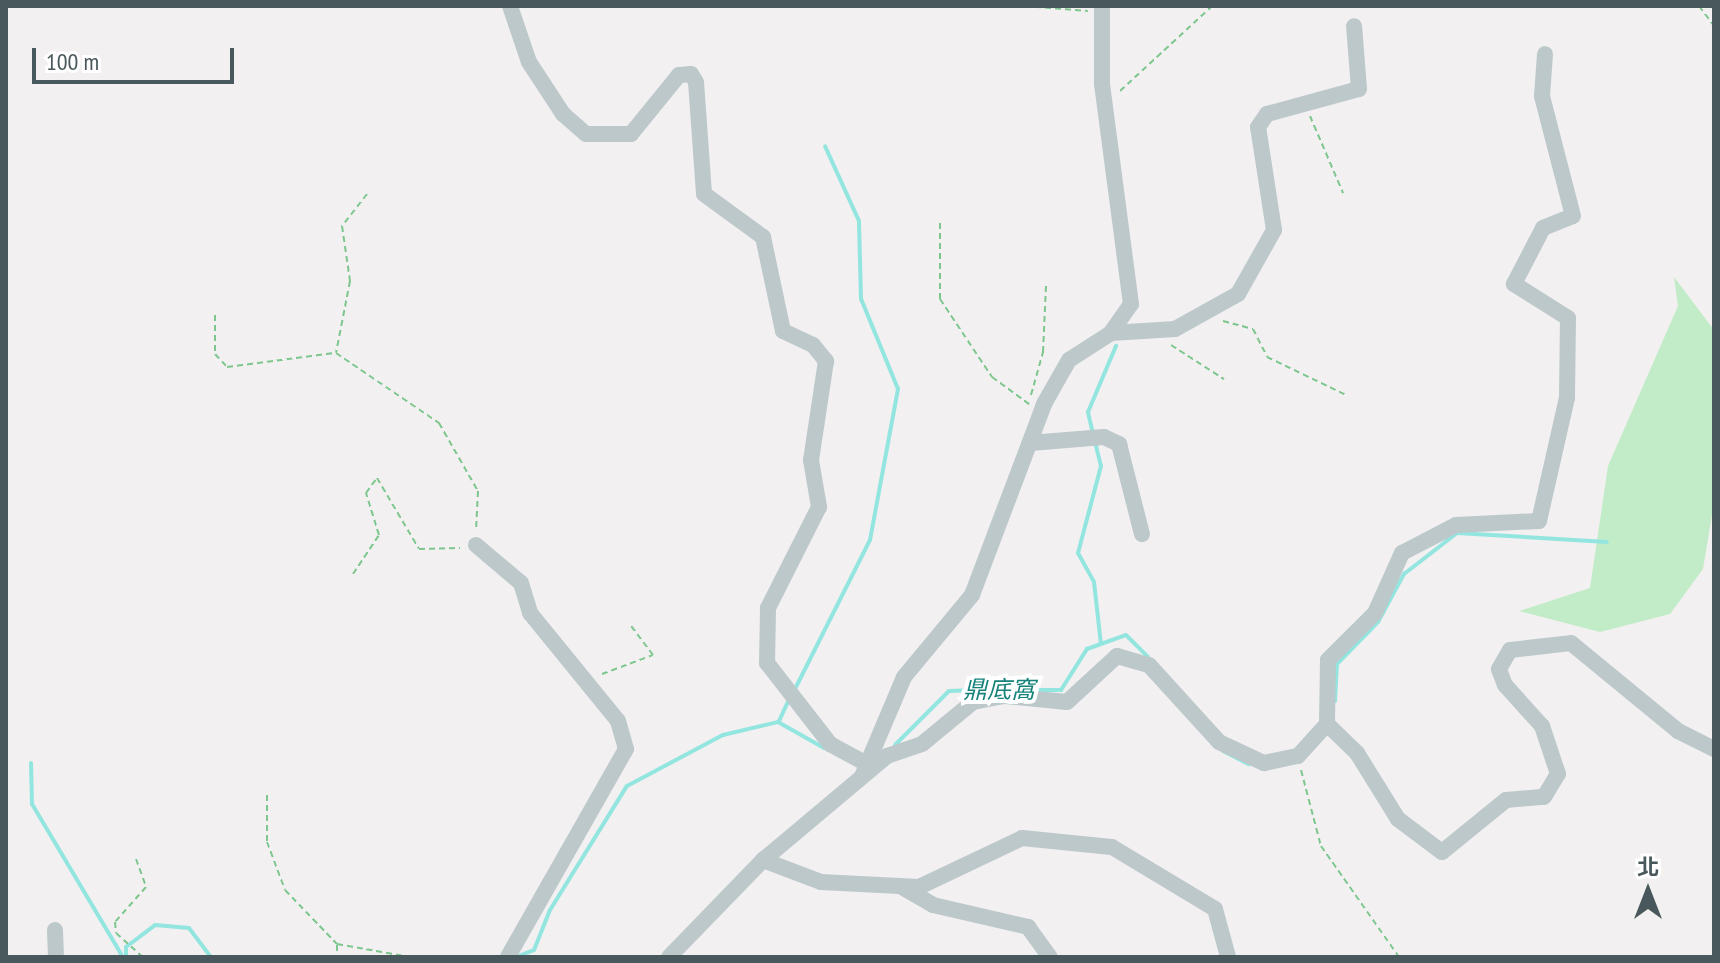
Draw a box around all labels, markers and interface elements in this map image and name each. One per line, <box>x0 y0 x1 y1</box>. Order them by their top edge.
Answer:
scale bar <box>36 32 238 82</box>
text: 100 m <box>46 46 99 77</box>
water label: 鼎底窩 <box>963 676 1035 704</box>
north arrow <box>1608 851 1688 931</box>
text: 北 <box>1637 853 1659 881</box>

